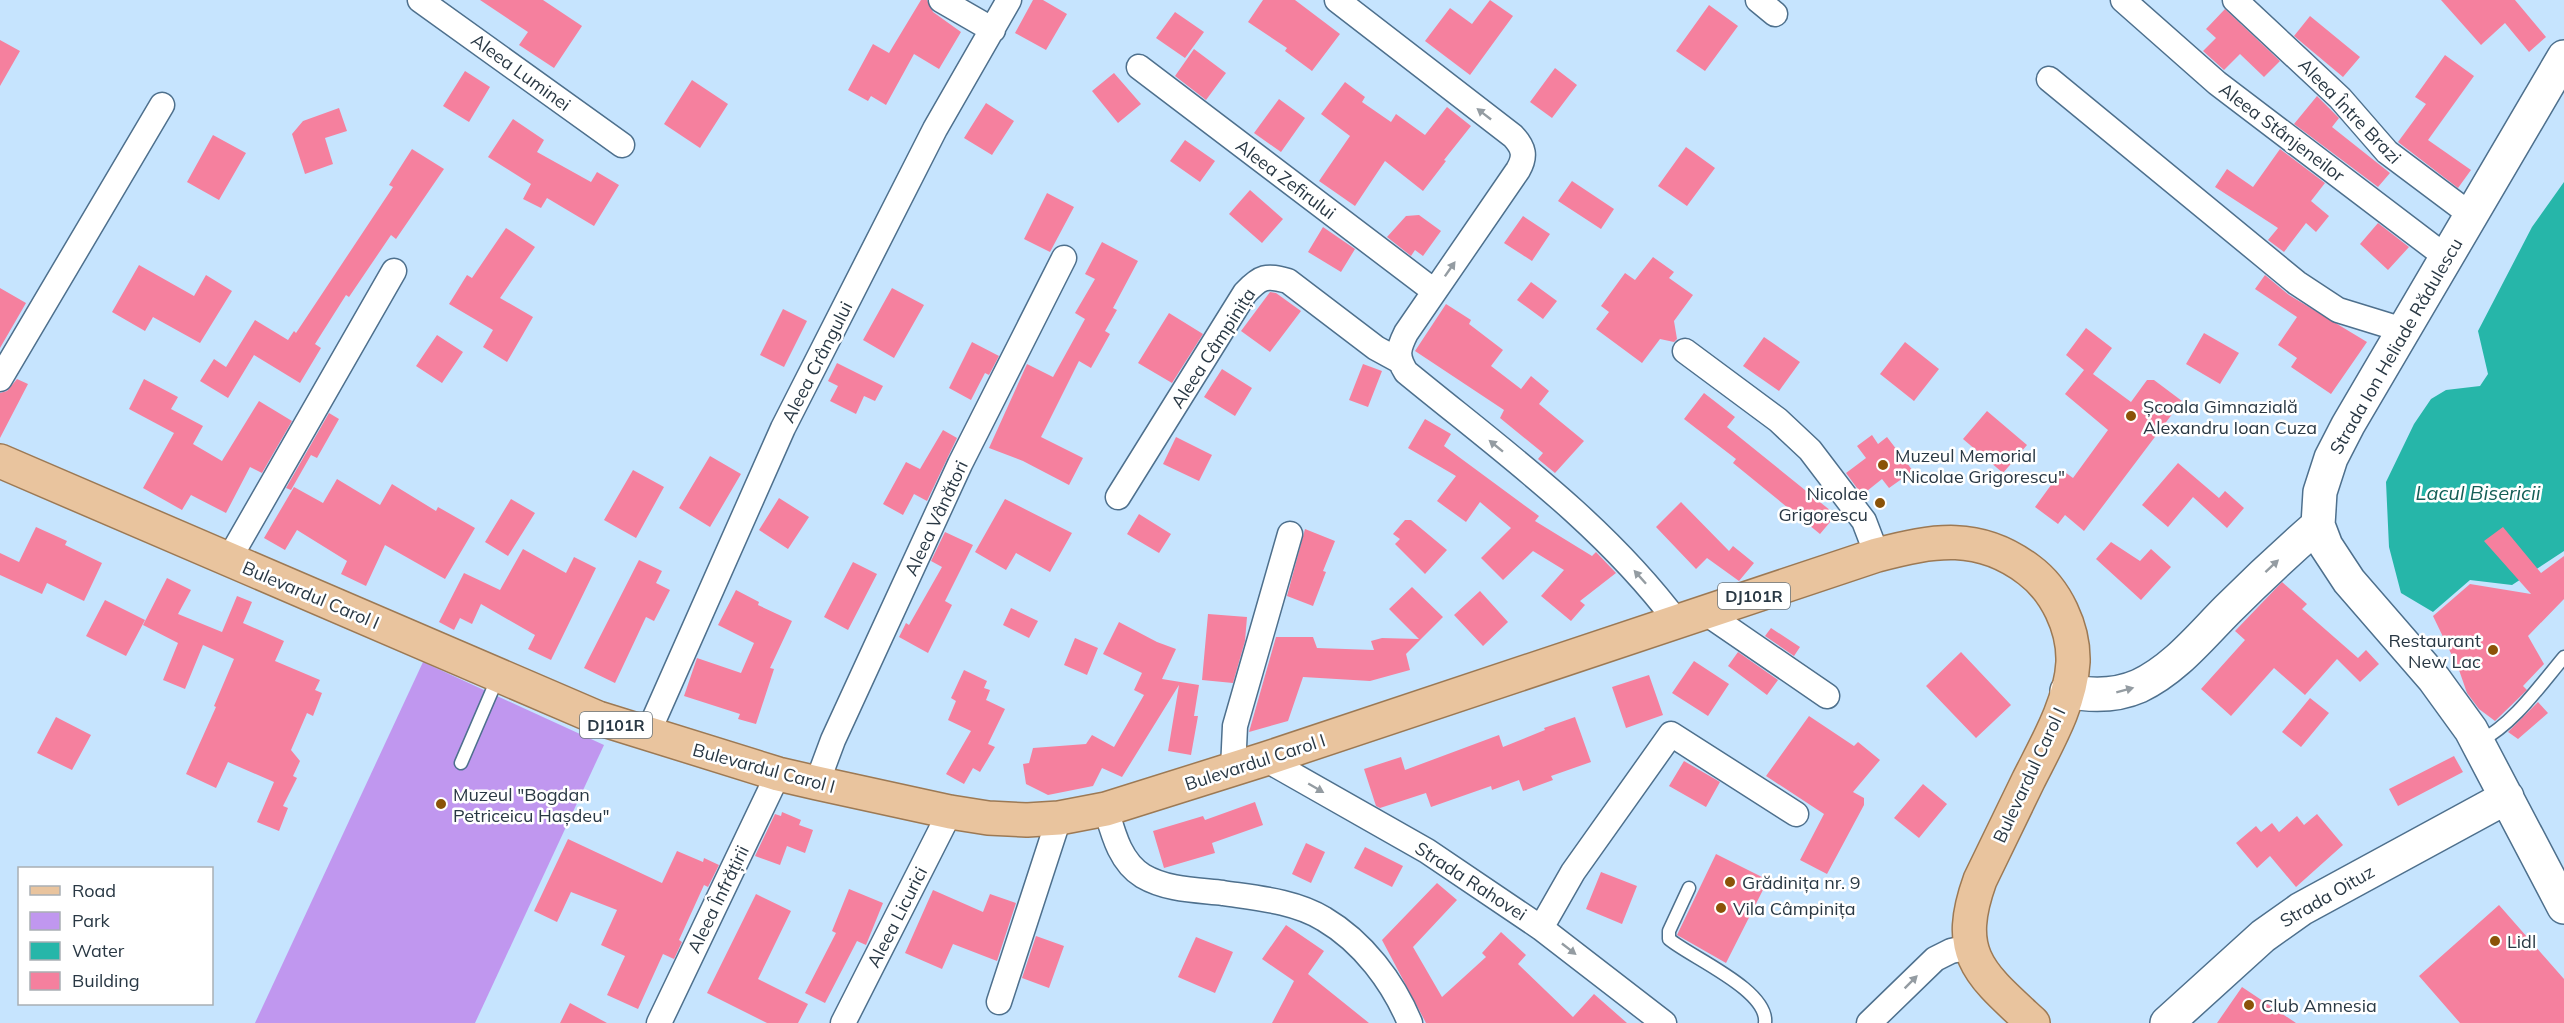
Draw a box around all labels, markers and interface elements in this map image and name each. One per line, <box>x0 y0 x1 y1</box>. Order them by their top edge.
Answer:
street label: Aleea Luminei <box>467 28 575 116</box>
street label: Aleea Între Brazi <box>2294 53 2406 169</box>
street label: Aleea Stânjeneilor <box>2215 77 2350 187</box>
one-way arrow <box>1477 109 1492 121</box>
street label: Aleea Zefirului <box>1232 134 1340 224</box>
street label: Strada Ion Heliade Rădulescu <box>2324 234 2468 458</box>
one-way arrow <box>1444 261 1455 277</box>
street label: Aleea Câmpinița <box>1166 284 1260 412</box>
street label: Aleea Crângului <box>777 298 857 426</box>
place label: Școala Gimnazială Alexandru Ioan Cuza <box>2143 395 2317 439</box>
marker: Școala Gimnazială Alexandru Ioan Cuza <box>2124 409 2138 423</box>
one-way arrow <box>1489 440 1504 452</box>
place label: Muzeul Memorial "Nicolae Grigorescu" <box>1895 444 2065 488</box>
street label: Aleea Vânători <box>899 457 973 579</box>
marker: Muzeul Memorial "Nicolae Grigorescu" <box>1876 458 1890 472</box>
water label: Lacul Bisericii <box>2416 480 2541 505</box>
place label: Nicolae Grigorescu <box>1778 482 1868 526</box>
marker: Nicolae Grigorescu <box>1873 496 1887 510</box>
street label: Bulevardul Carol I <box>239 556 383 634</box>
one-way arrow <box>2264 560 2279 573</box>
one-way arrow <box>1633 570 1647 585</box>
road number: DJ101R <box>1718 583 1790 609</box>
place label: Restaurant New Lac <box>2389 629 2481 673</box>
marker: Restaurant New Lac <box>2486 643 2500 657</box>
one-way arrow <box>2116 685 2134 694</box>
street label: Bulevardul Carol I <box>1988 704 2070 846</box>
road number: DJ101R <box>580 712 652 738</box>
street label: Bulevardul Carol I <box>1182 728 1328 796</box>
street label: Bulevardul Carol I <box>690 738 838 798</box>
place label: Muzeul "Bogdan Petriceicu Hașdeu" <box>453 783 610 827</box>
one-way arrow <box>1308 783 1325 793</box>
marker: Muzeul "Bogdan Petriceicu Hașdeu" <box>434 797 448 811</box>
street label: Strada Rahovei <box>1411 836 1531 926</box>
street label: Aleea Înfrățirii <box>682 841 754 957</box>
street label: Strada Oituz <box>2276 860 2378 932</box>
street label: Aleea Licurici <box>862 863 932 971</box>
legend <box>18 867 213 1005</box>
place label: Grădinița nr. 9 <box>1742 871 1861 894</box>
marker: Grădinița nr. 9 <box>1723 875 1737 889</box>
text: Road <box>72 879 116 902</box>
place label: Vila Câmpinița <box>1733 897 1856 920</box>
marker: Vila Câmpinița <box>1714 901 1728 915</box>
text: Park <box>72 909 111 932</box>
place label: Lidl <box>2507 930 2536 953</box>
marker: Lidl <box>2488 934 2502 948</box>
text: Water <box>72 939 125 962</box>
one-way arrow <box>1561 943 1576 955</box>
text: Building <box>72 969 140 992</box>
one-way arrow <box>1903 975 1917 989</box>
place label: Club Amnesia <box>2261 994 2377 1017</box>
marker: Club Amnesia <box>2242 998 2256 1012</box>

